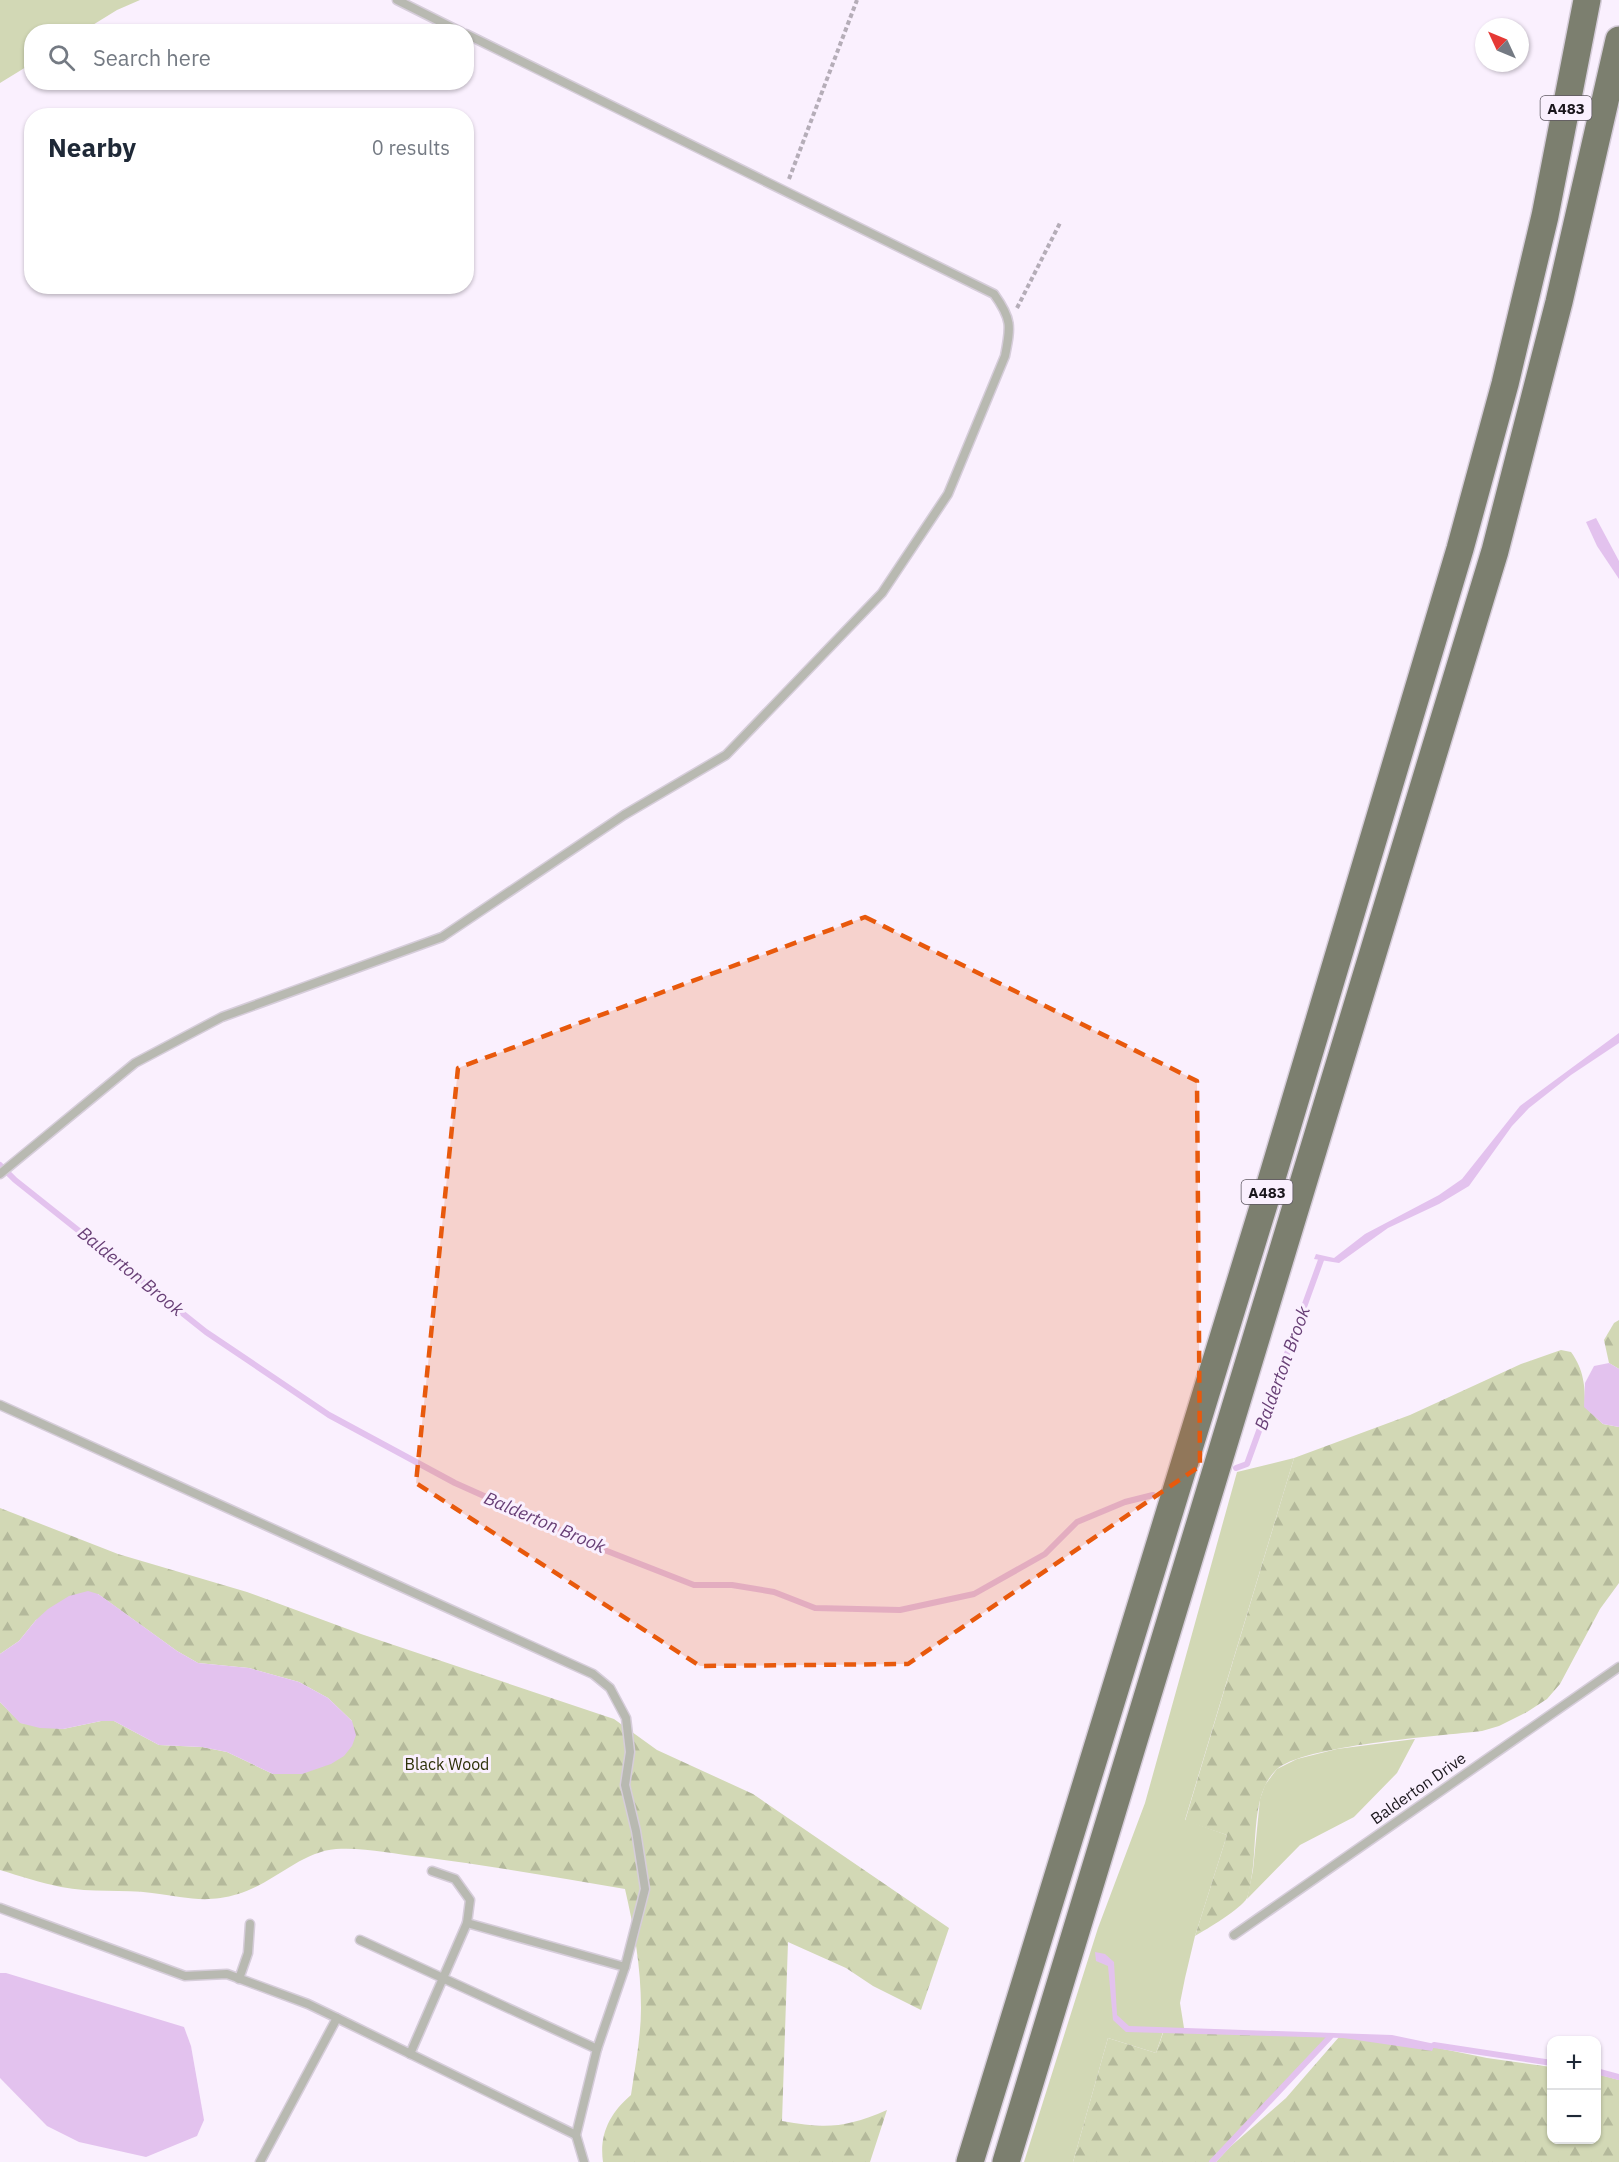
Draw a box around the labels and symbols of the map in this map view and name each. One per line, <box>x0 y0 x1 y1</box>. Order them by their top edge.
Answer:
north arrow <box>1475 18 1529 72</box>
road number: A483 <box>1540 96 1592 120</box>
road number: A483 <box>1242 1180 1292 1204</box>
water label: Balderton Brook <box>73 1221 189 1321</box>
water label: Balderton Brook <box>1249 1303 1315 1433</box>
water label: Balderton Brook <box>481 1486 610 1558</box>
street label: Balderton Drive <box>1366 1748 1470 1828</box>
park label: Black Wood <box>405 1754 489 1774</box>

